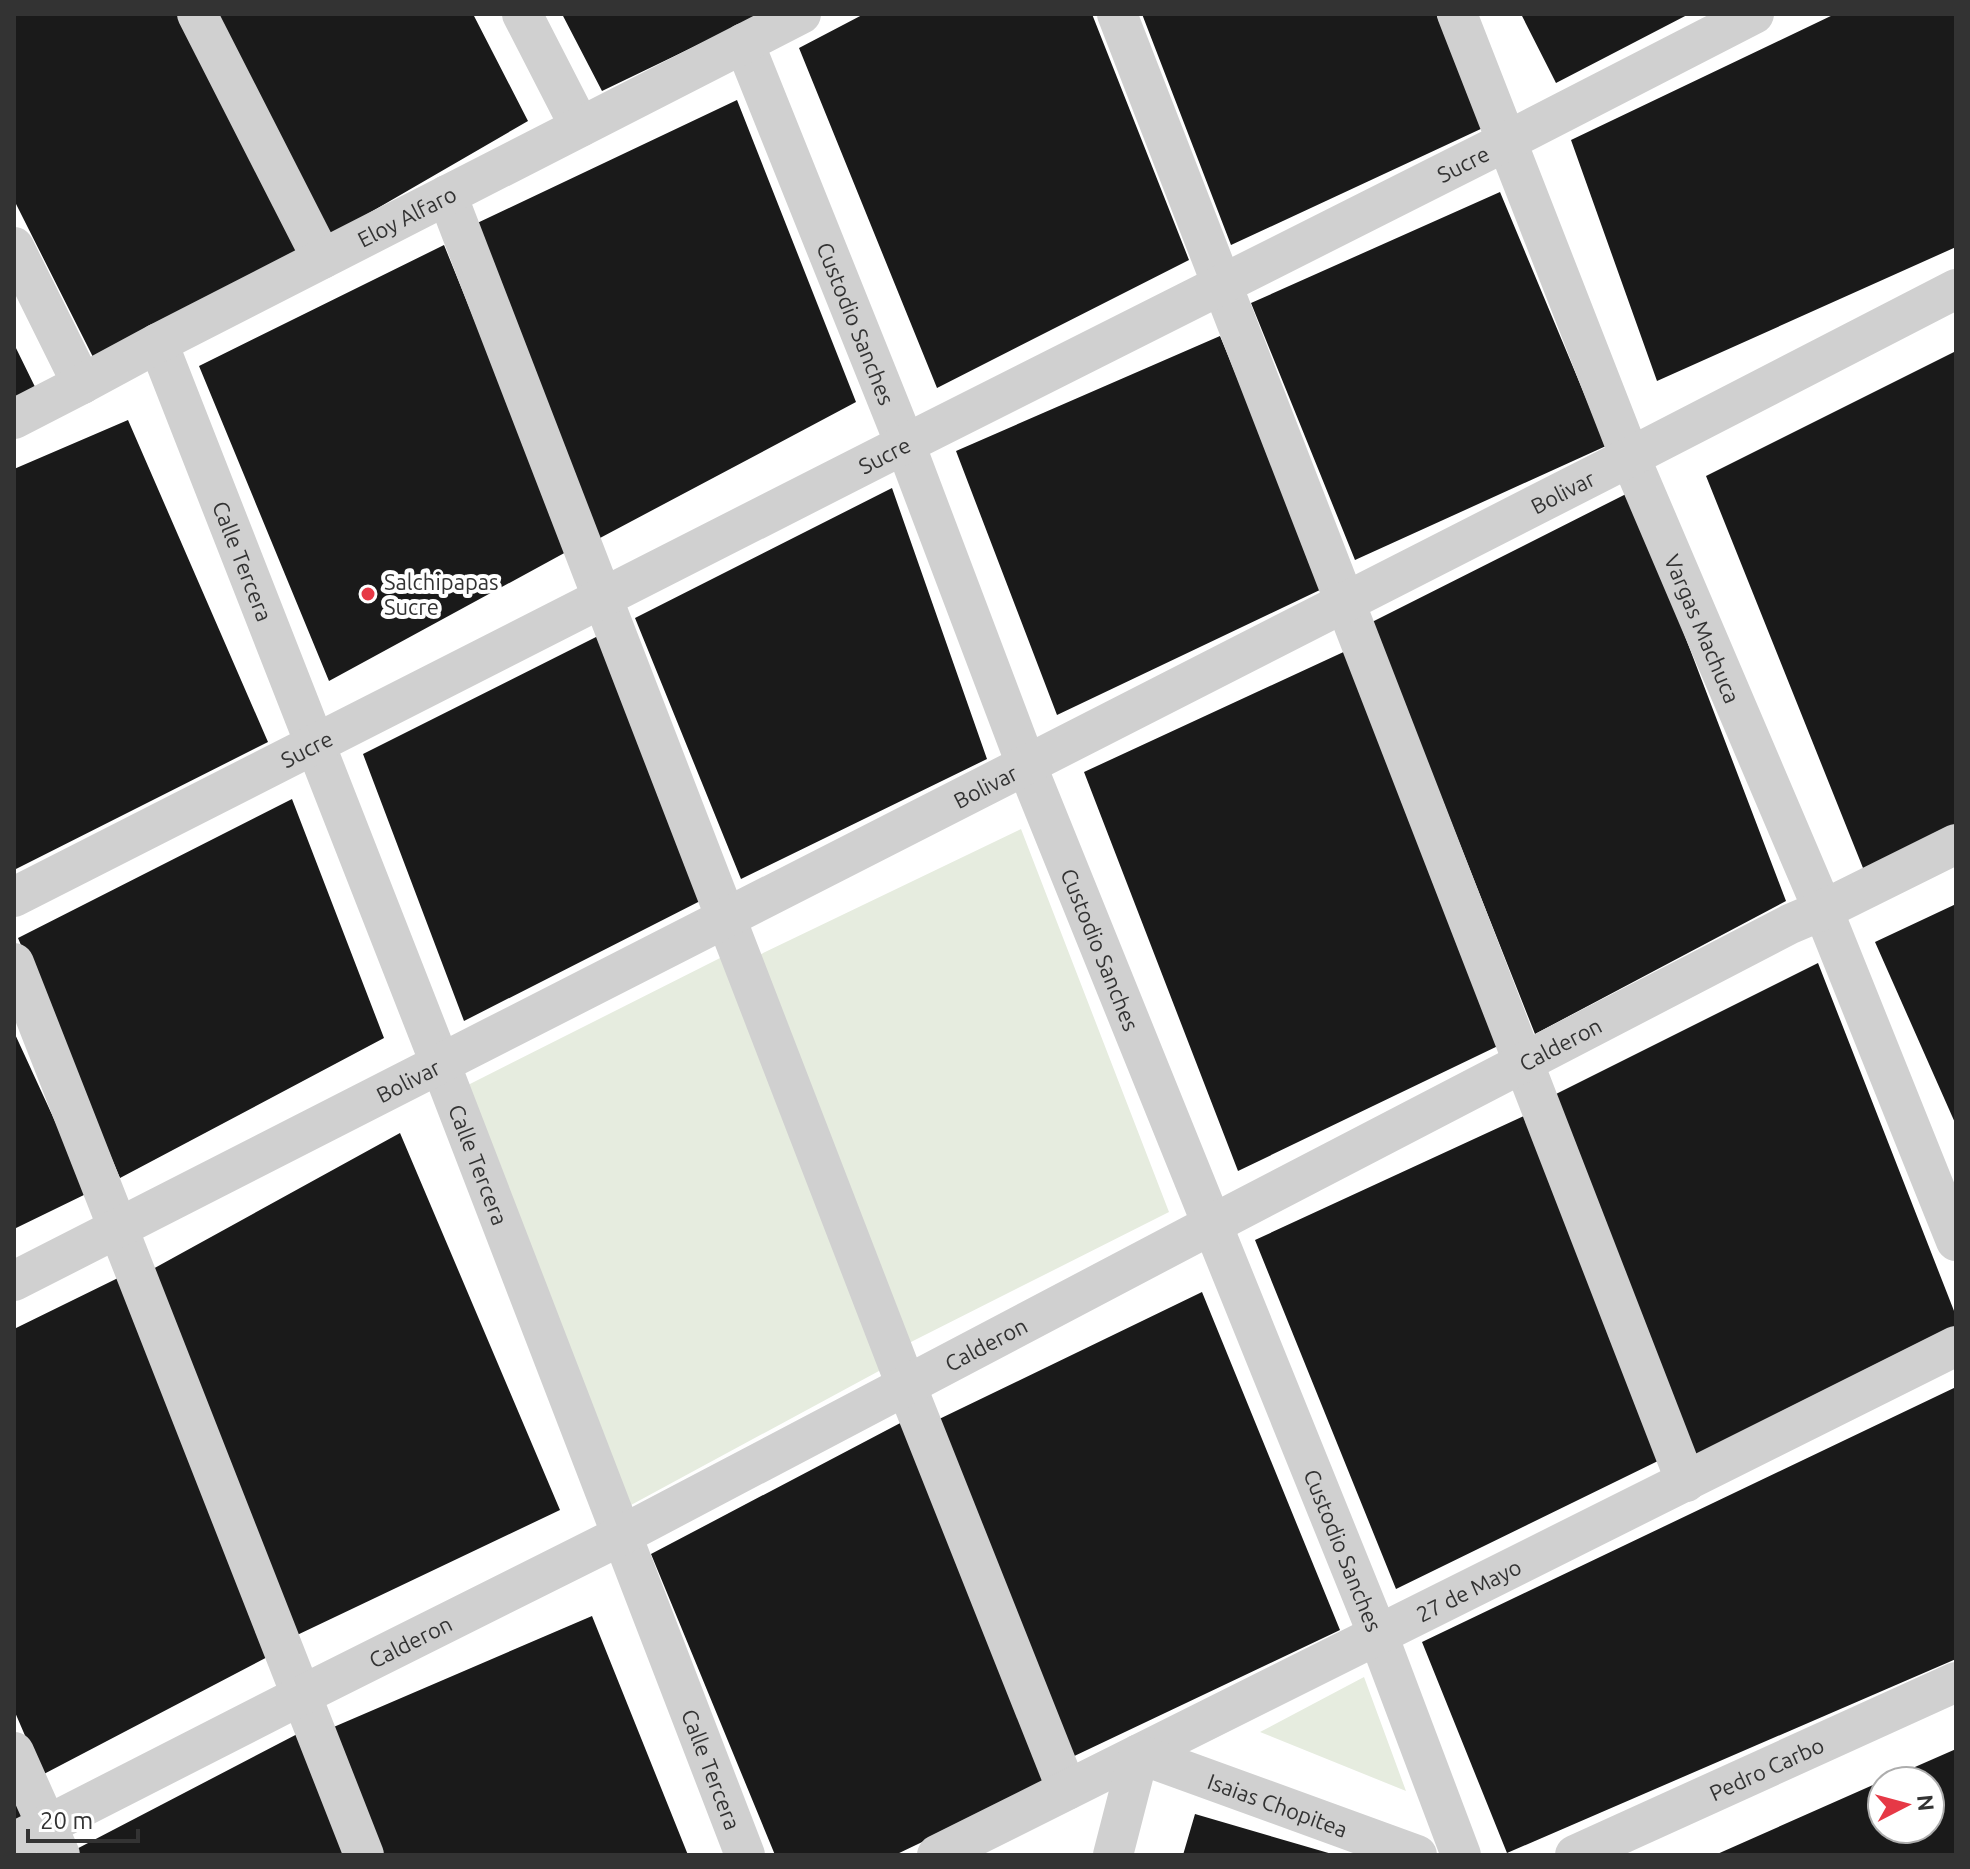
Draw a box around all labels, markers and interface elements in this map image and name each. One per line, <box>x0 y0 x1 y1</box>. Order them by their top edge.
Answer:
street label: Sucre <box>1433 140 1493 187</box>
street label: Eloy Alfaro <box>353 180 460 251</box>
street label: Custodio Sanches <box>813 238 900 408</box>
street label: Sucre <box>854 431 914 478</box>
street label: Bolivar <box>1526 465 1599 518</box>
street label: Calle Tercera <box>209 497 278 625</box>
street label: Vargas Machuca <box>1660 550 1746 707</box>
place label: Salchipapas Sucre <box>384 569 499 619</box>
marker: Salchipapas Sucre <box>359 585 377 603</box>
street label: Sucre <box>276 725 336 772</box>
street label: Bolivar <box>949 759 1022 813</box>
street label: Custodio Sanches <box>1057 864 1145 1034</box>
street label: Calderon <box>1515 1012 1605 1075</box>
street label: Bolivar <box>372 1053 444 1107</box>
street label: Calle Tercera <box>445 1101 514 1228</box>
street label: Calderon <box>940 1312 1031 1376</box>
street label: Custodio Sanches <box>1300 1465 1388 1635</box>
street label: 27 de Mayo <box>1412 1553 1525 1626</box>
street label: Calderon <box>364 1610 455 1672</box>
street label: Calle Tercera <box>677 1705 746 1833</box>
street label: Pedro Carbo <box>1705 1731 1827 1805</box>
north arrow <box>1866 1765 1946 1845</box>
street label: Isaias Chopitea <box>1204 1768 1351 1841</box>
scale bar <box>28 1793 138 1843</box>
text: N <box>1913 1793 1940 1812</box>
text: 20 m <box>40 1807 93 1834</box>

